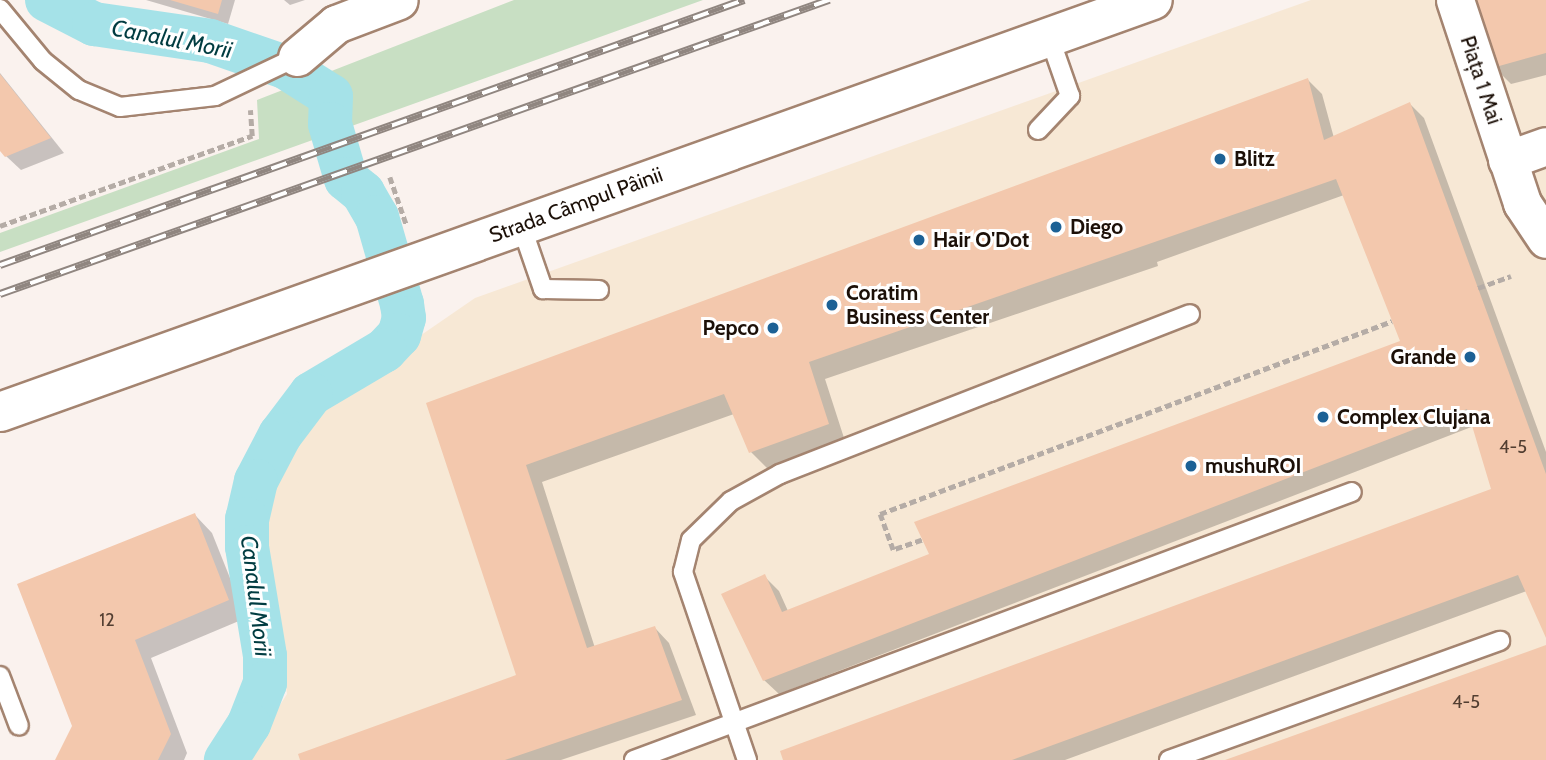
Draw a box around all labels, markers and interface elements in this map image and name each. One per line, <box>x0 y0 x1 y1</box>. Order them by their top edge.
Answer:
water label: Canalul Morii <box>109 14 235 64</box>
street label: Piața 1 Mai <box>1455 33 1507 127</box>
place label: Blitz <box>1234 146 1275 172</box>
marker: Blitz <box>1212 151 1228 167</box>
street label: Strada Câmpul Pâinii <box>486 162 666 248</box>
place label: Diego <box>1070 214 1123 240</box>
marker: Diego <box>1048 219 1064 235</box>
place label: Hair O'Dot <box>933 227 1029 253</box>
marker: Hair O'Dot <box>911 232 927 248</box>
place label: Coratim Business Center <box>846 280 989 330</box>
marker: Coratim Business Center <box>824 297 840 313</box>
place label: Pepco <box>702 315 759 341</box>
marker: Pepco <box>765 320 781 336</box>
place label: Grande <box>1391 344 1456 370</box>
marker: Grande <box>1462 349 1478 365</box>
place label: Complex Clujana <box>1337 404 1490 430</box>
marker: Complex Clujana <box>1315 409 1331 425</box>
house number: 4-5 <box>1499 436 1527 458</box>
place label: mushuROI <box>1205 453 1301 479</box>
marker: mushuROI <box>1183 458 1199 474</box>
water label: Canalul Morii <box>235 534 277 658</box>
house number: 12 <box>99 609 115 631</box>
house number: 4-5 <box>1452 691 1480 713</box>

